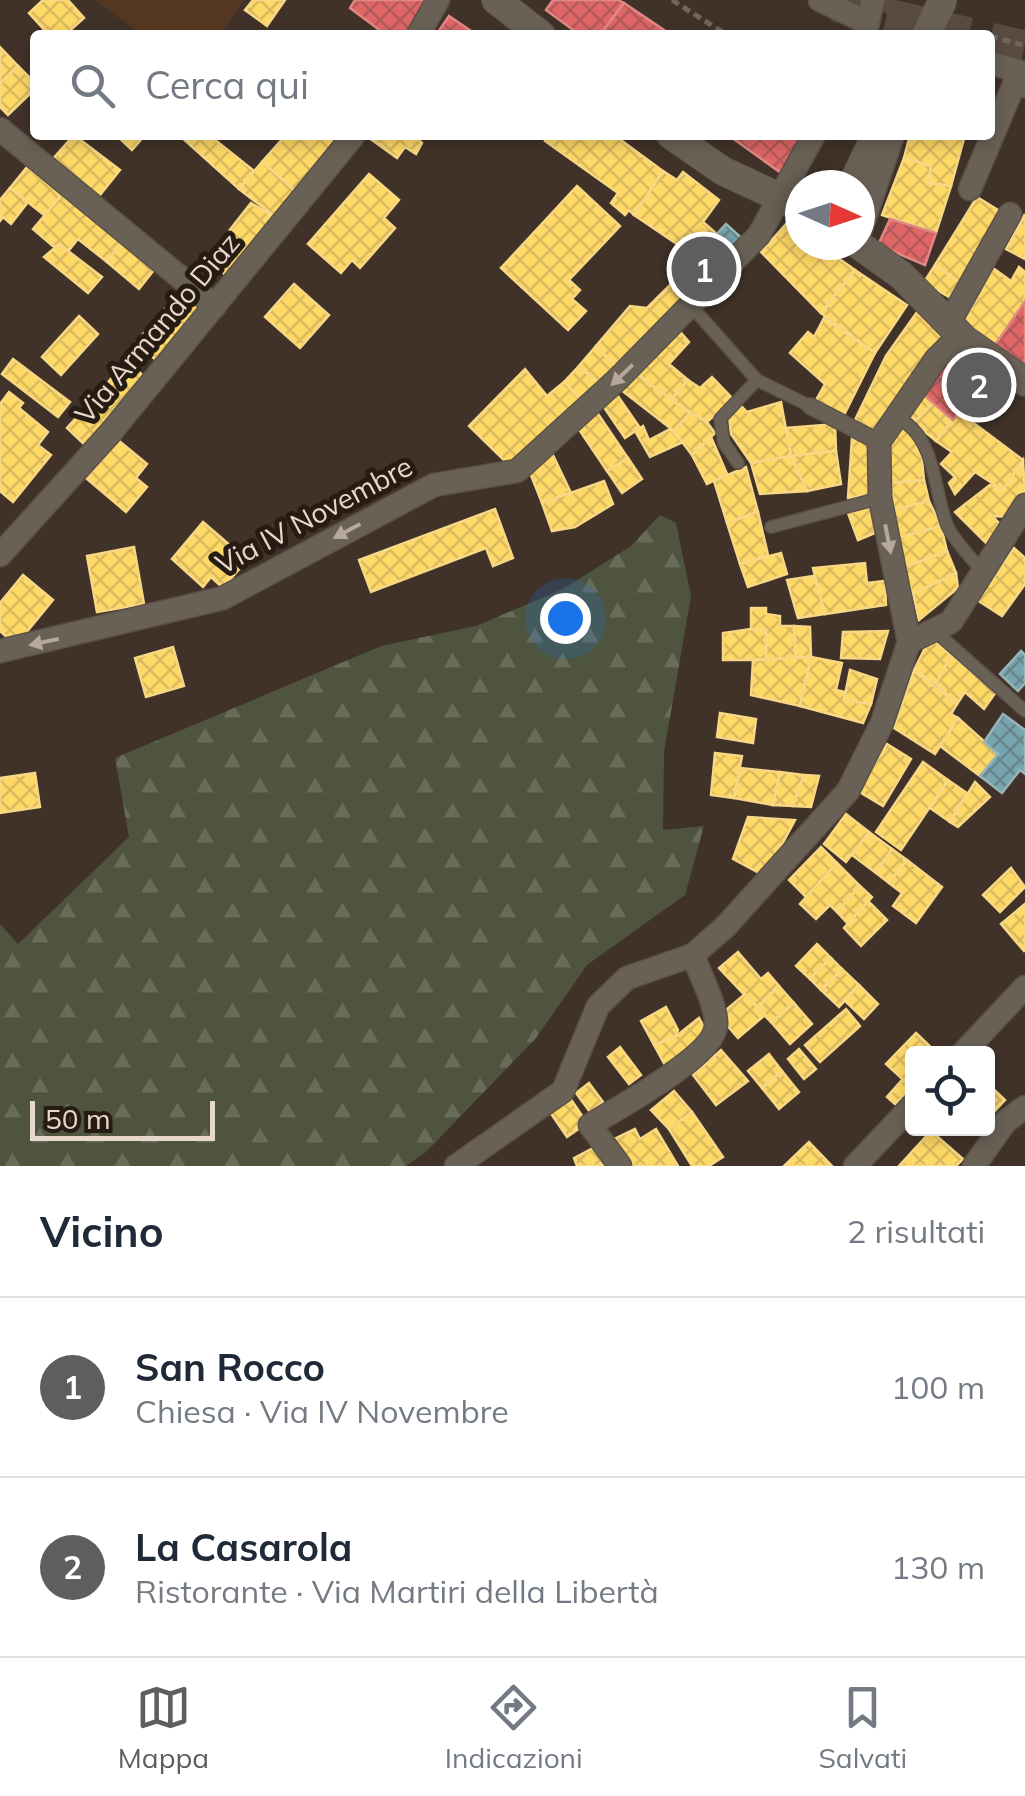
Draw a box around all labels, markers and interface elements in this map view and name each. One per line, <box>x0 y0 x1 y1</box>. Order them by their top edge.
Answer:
search box <box>30 30 995 140</box>
icon: search <box>65 58 120 113</box>
text: Cerca qui <box>145 61 309 109</box>
north arrow <box>785 170 875 260</box>
street label: Via Armando Diaz <box>67 225 246 430</box>
pin: 1 <box>672 232 736 306</box>
pin: 2 <box>946 348 1012 422</box>
one-way arrow <box>610 363 634 386</box>
street label: Via IV Novembre <box>209 448 418 581</box>
one-way arrow <box>332 522 361 539</box>
one-way arrow <box>881 523 897 554</box>
your location <box>540 593 591 644</box>
one-way arrow <box>28 634 59 650</box>
map controls <box>905 1046 995 1136</box>
button: locate <box>905 1046 995 1136</box>
scale bar <box>30 1096 215 1140</box>
text: 50 m <box>45 1101 111 1136</box>
text: Vicino <box>40 1205 164 1258</box>
text: 2 risultati <box>847 1211 985 1251</box>
text: San Rocco <box>135 1343 325 1391</box>
text: 1 <box>63 1367 82 1407</box>
text: 100 m <box>891 1367 985 1407</box>
text: Chiesa · Via IV Novembre <box>135 1391 509 1431</box>
text: La Casarola <box>135 1523 352 1571</box>
text: 2 <box>63 1547 82 1587</box>
text: 130 m <box>891 1547 985 1587</box>
text: Ristorante · Via Martiri della Libertà <box>135 1571 659 1611</box>
tab: Mappa <box>118 1680 209 1775</box>
tab: Indicazioni <box>445 1680 583 1775</box>
tab: Salvati <box>818 1680 907 1775</box>

